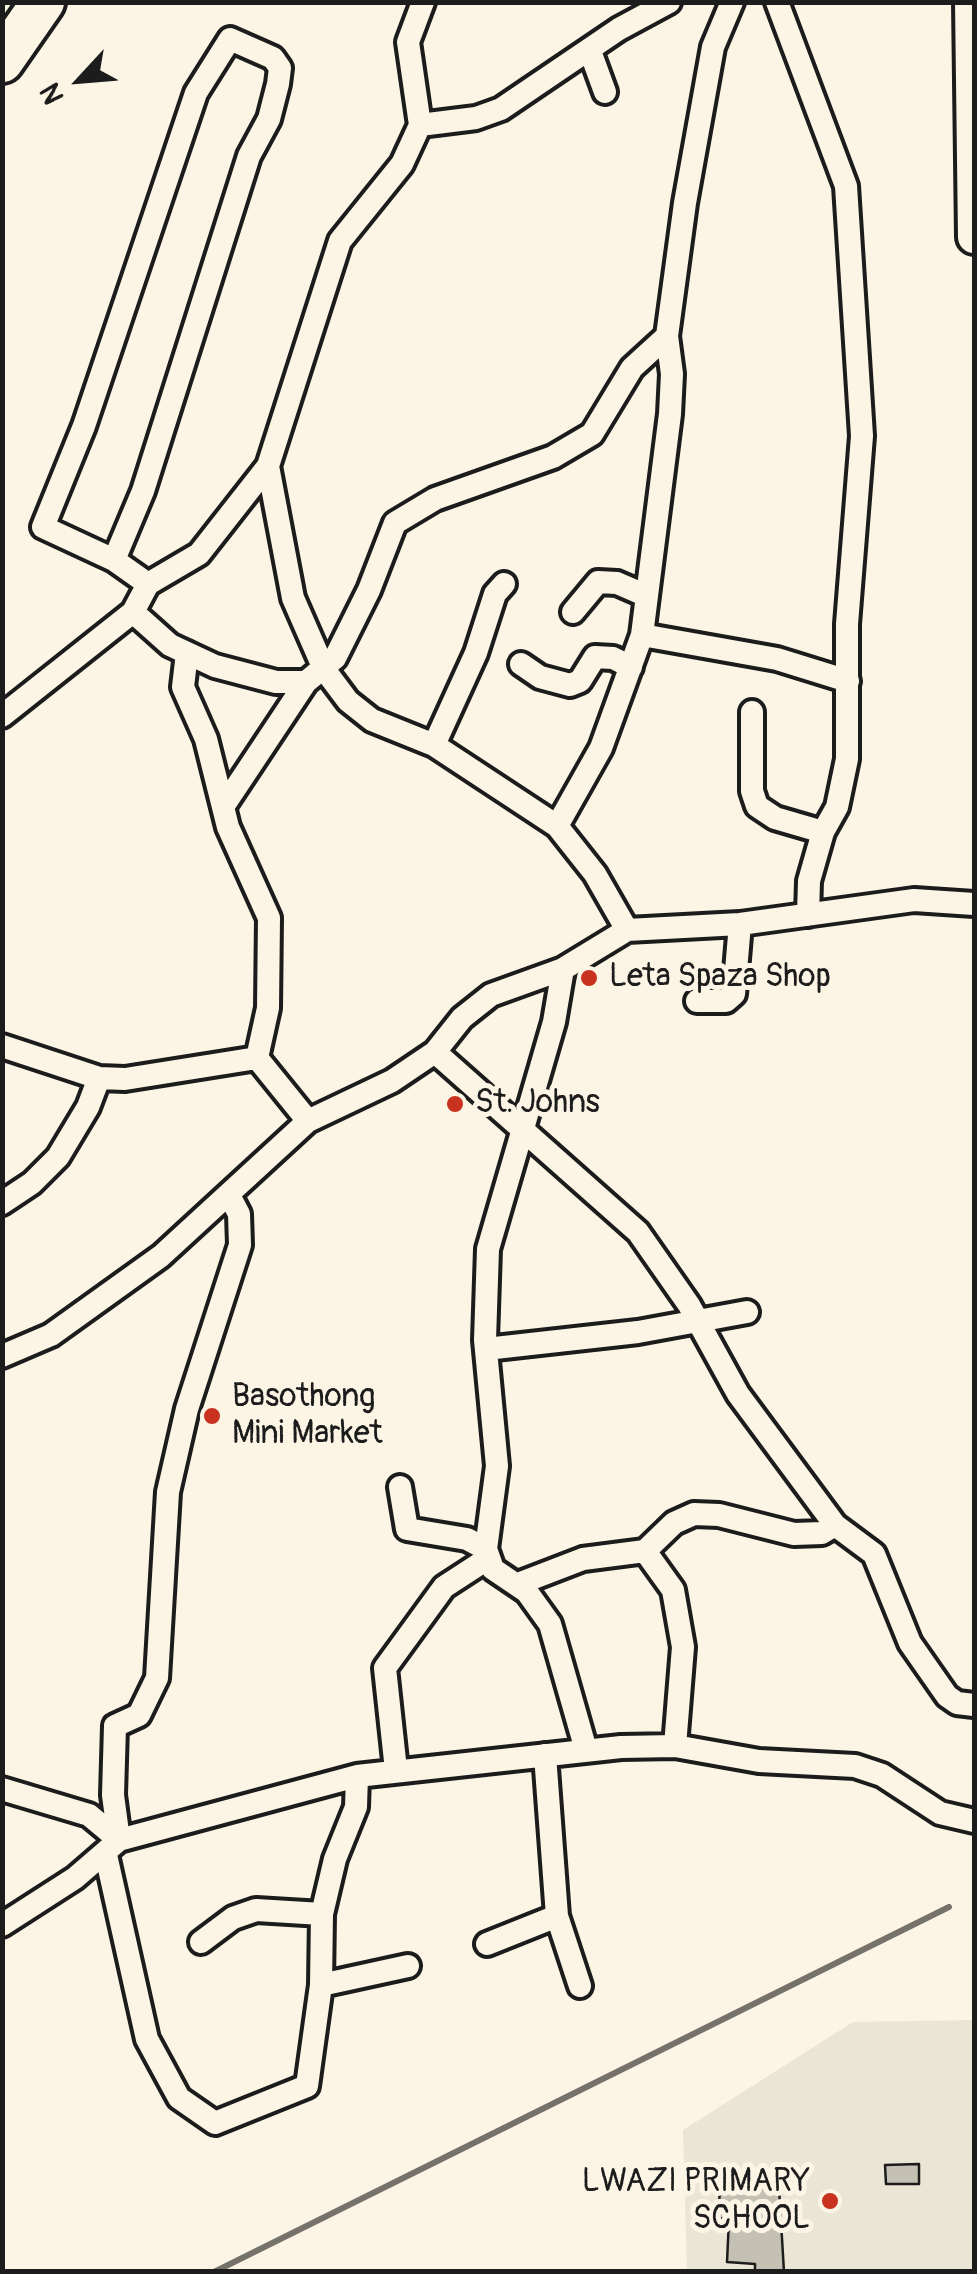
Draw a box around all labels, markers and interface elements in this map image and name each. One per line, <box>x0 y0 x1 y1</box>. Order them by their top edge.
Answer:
north arrow <box>30 30 130 130</box>
text: N <box>33 77 72 110</box>
place label: Leta Spaza Shop <box>609 959 831 997</box>
marker: Leta Spaza Shop <box>578 967 600 989</box>
place label: St. Johns <box>475 1085 600 1123</box>
marker: St. Johns <box>444 1093 466 1115</box>
place label: Basothong Mini Market <box>232 1379 383 1454</box>
marker: Basothong Mini Market <box>201 1405 223 1427</box>
place label: LWAZI PRIMARY SCHOOL <box>582 2164 810 2239</box>
marker: LWAZI PRIMARY SCHOOL <box>819 2190 841 2212</box>

